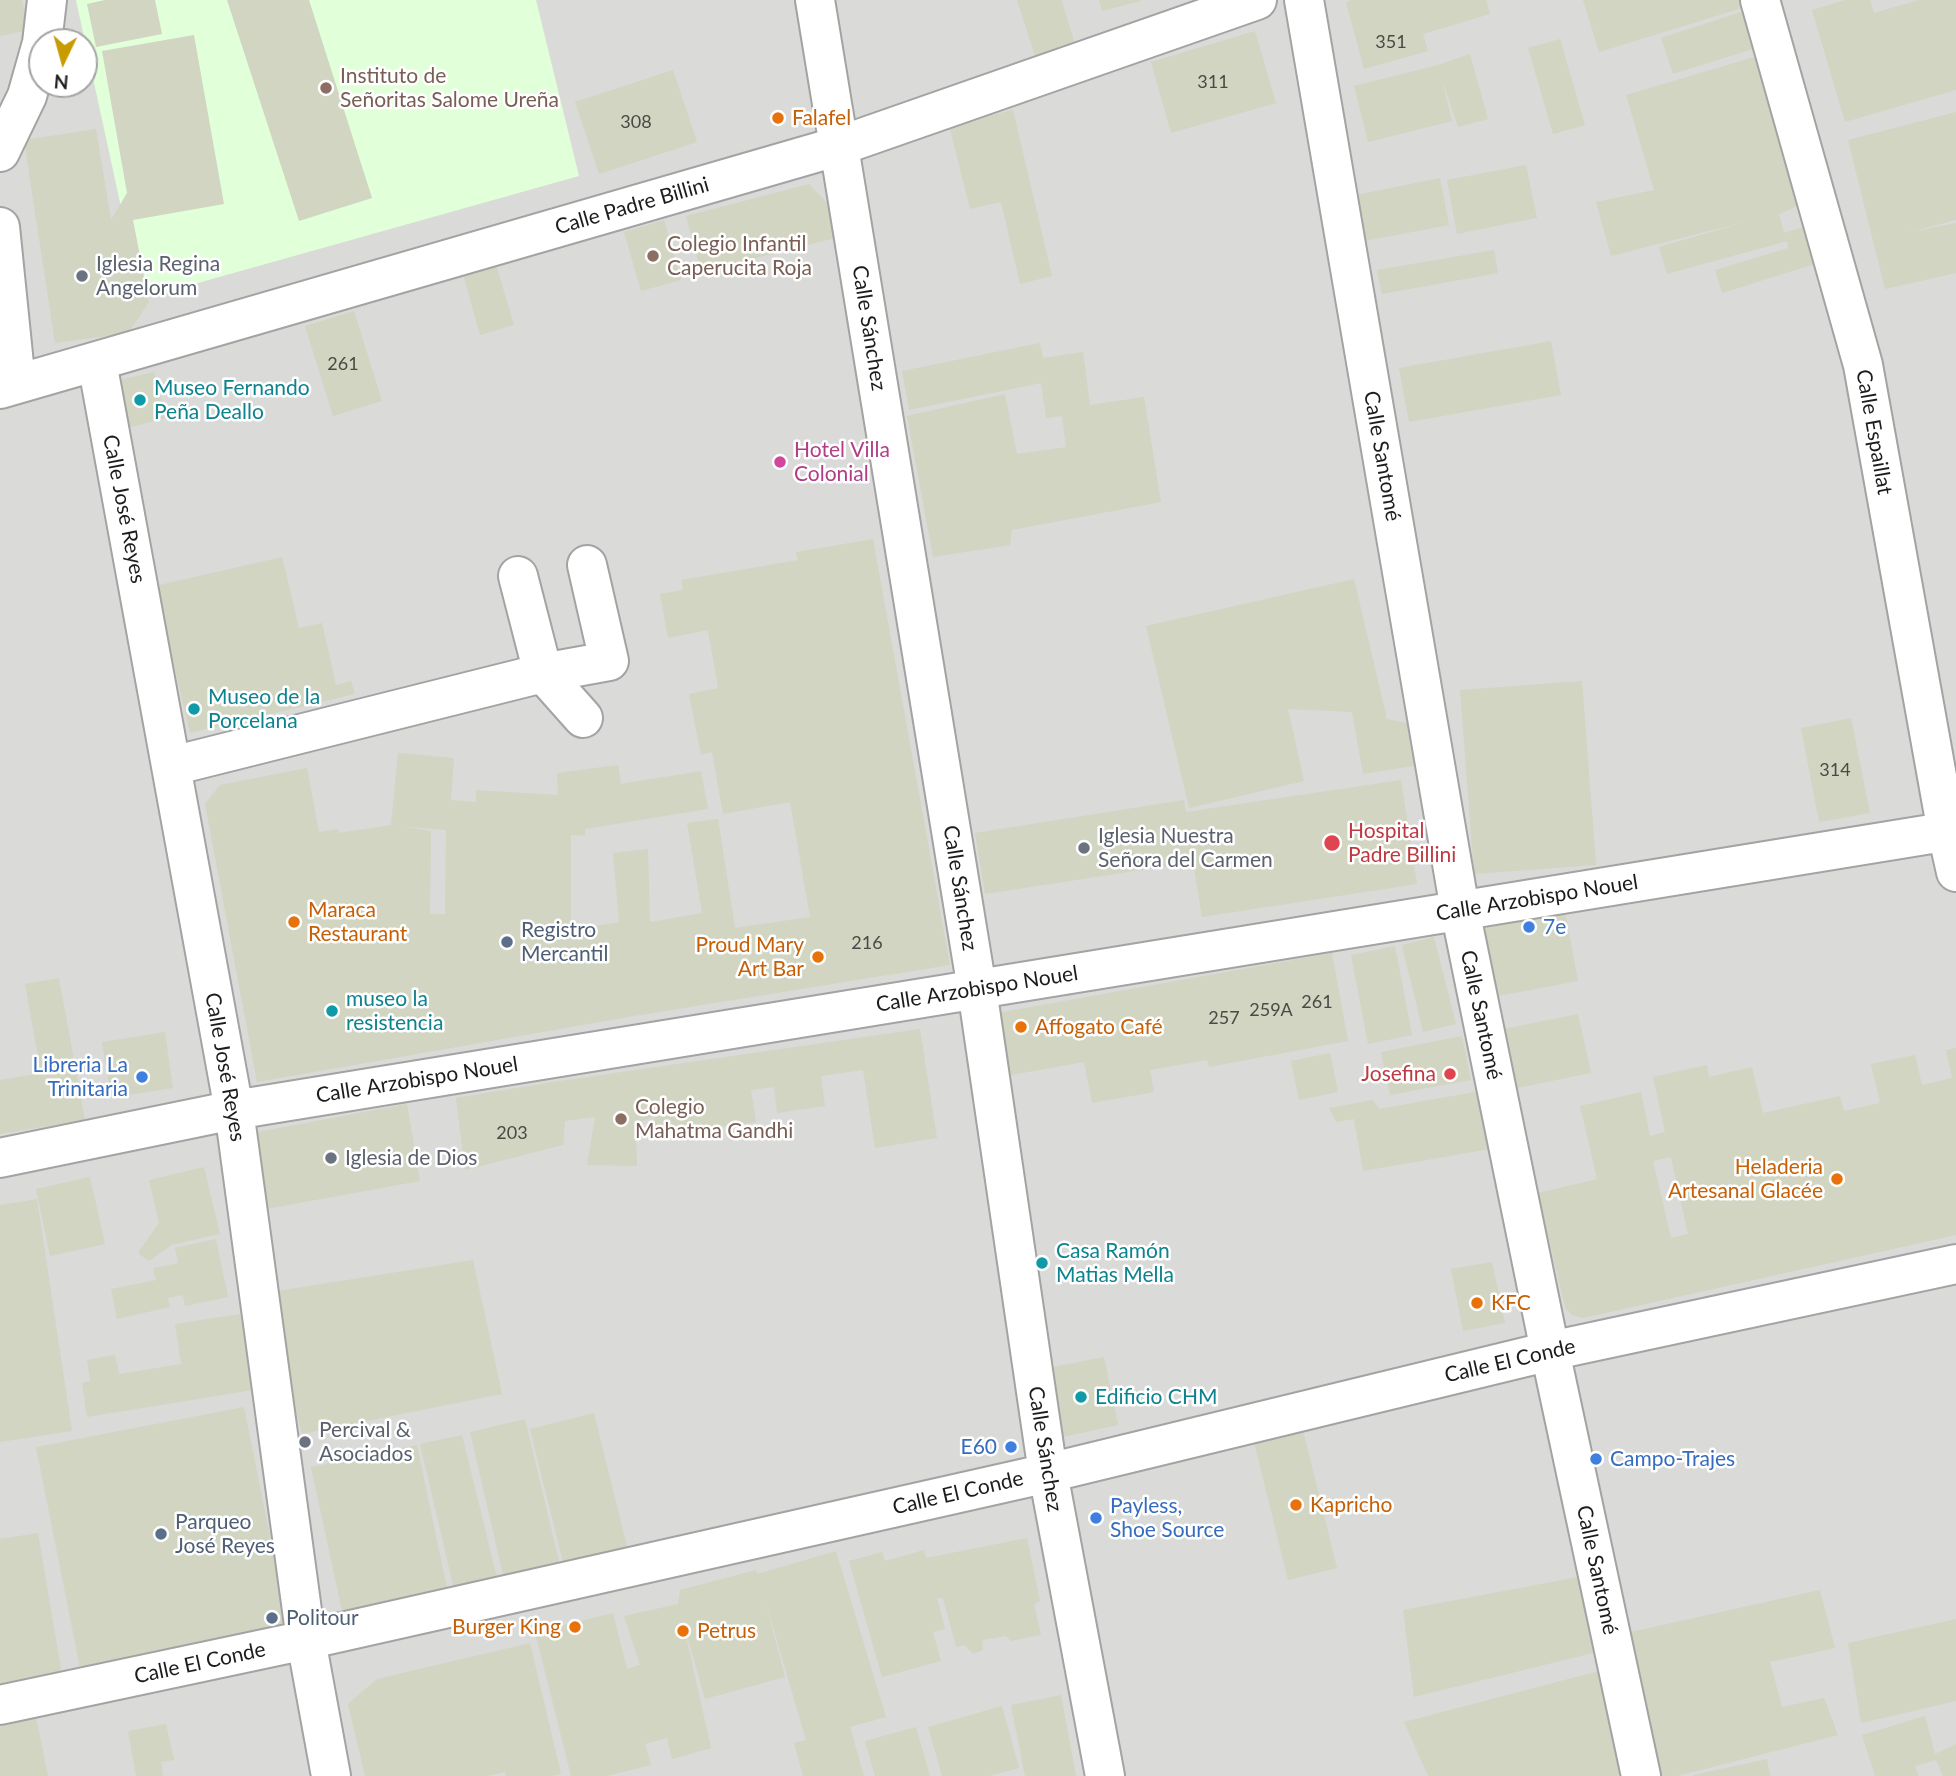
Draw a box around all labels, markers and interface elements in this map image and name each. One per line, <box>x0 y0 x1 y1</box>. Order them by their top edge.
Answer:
north arrow <box>28 28 98 98</box>
house number: 351 <box>1375 31 1407 53</box>
place label: Instituto de Señoritas Salome Ureña <box>340 63 559 113</box>
text: N <box>53 70 70 95</box>
house number: 311 <box>1197 71 1229 93</box>
marker: Instituto de Señoritas Salome Ureña <box>318 80 334 96</box>
place label: Falafel <box>792 105 851 131</box>
marker: Falafel <box>770 110 786 126</box>
house number: 308 <box>620 111 652 133</box>
street label: Calle Padre Billini <box>552 172 712 240</box>
place label: Colegio Infantil Caperucita Roja <box>667 231 812 281</box>
marker: Colegio Infantil Caperucita Roja <box>645 248 661 264</box>
place label: Iglesia Regina Angelorum <box>96 251 220 301</box>
street label: Calle Sánchez <box>847 264 891 392</box>
marker: Iglesia Regina Angelorum <box>74 268 90 284</box>
house number: 261 <box>327 353 359 375</box>
street label: Calle Espaillat <box>1851 367 1897 497</box>
place label: Museo Fernando Peña Deallo <box>154 375 310 425</box>
street label: Calle Santomé <box>1358 389 1406 523</box>
marker: Museo Fernando Peña Deallo <box>132 392 148 408</box>
street label: Calle José Reyes <box>97 433 151 585</box>
place label: Hotel Villa Colonial <box>794 437 890 487</box>
marker: Hotel Villa Colonial <box>772 454 788 470</box>
place label: Museo de la Porcelana <box>208 684 320 734</box>
marker: Museo de la Porcelana <box>186 701 202 717</box>
house number: 314 <box>1819 759 1851 781</box>
place label: Hospital Padre Billini <box>1348 818 1456 868</box>
place label: Iglesia Nuestra Señora del Carmen <box>1098 823 1273 873</box>
street label: Calle Sánchez <box>938 824 982 952</box>
marker: Hospital Padre Billini <box>1322 833 1342 853</box>
marker: Iglesia Nuestra Señora del Carmen <box>1076 840 1092 856</box>
street label: Calle Arzobispo Nouel <box>1434 870 1640 926</box>
place label: Maraca Restaurant <box>308 897 407 947</box>
marker: Maraca Restaurant <box>286 914 302 930</box>
place label: 7e <box>1543 914 1566 940</box>
place label: Registro Mercantil <box>521 917 608 967</box>
marker: 7e <box>1521 919 1537 935</box>
place label: Proud Mary Art Bar <box>696 932 804 982</box>
house number: 216 <box>851 932 883 954</box>
marker: Registro Mercantil <box>499 934 515 950</box>
street label: Calle Santomé <box>1455 948 1507 1082</box>
marker: Proud Mary Art Bar <box>810 949 826 965</box>
street label: Calle Arzobispo Nouel <box>874 961 1080 1017</box>
place label: museo la resistencia <box>346 986 443 1036</box>
street label: Calle José Reyes <box>199 991 251 1143</box>
house number: 261 <box>1301 991 1333 1013</box>
house number: 259A <box>1249 999 1293 1021</box>
marker: museo la resistencia <box>324 1003 340 1019</box>
house number: 257 <box>1208 1007 1240 1029</box>
place label: Affogato Café <box>1035 1014 1163 1040</box>
marker: Affogato Café <box>1013 1019 1029 1035</box>
place label: Libreria La Trinitaria <box>32 1052 128 1102</box>
street label: Calle Arzobispo Nouel <box>314 1052 520 1108</box>
place label: Josefina <box>1361 1061 1436 1087</box>
marker: Josefina <box>1442 1066 1458 1082</box>
marker: Libreria La Trinitaria <box>134 1069 150 1085</box>
place label: Colegio Mahatma Gandhi <box>635 1094 793 1144</box>
marker: Colegio Mahatma Gandhi <box>613 1111 629 1127</box>
house number: 203 <box>496 1122 528 1144</box>
place label: Iglesia de Dios <box>345 1145 477 1171</box>
marker: Iglesia de Dios <box>323 1150 339 1166</box>
place label: Heladeria Artesanal Glacée <box>1668 1154 1823 1204</box>
marker: Heladeria Artesanal Glacée <box>1829 1171 1845 1187</box>
place label: Casa Ramón Matias Mella <box>1056 1238 1174 1288</box>
marker: Casa Ramón Matias Mella <box>1034 1255 1050 1271</box>
place label: KFC <box>1491 1290 1531 1316</box>
marker: KFC <box>1469 1295 1485 1311</box>
street label: Calle El Conde <box>1442 1334 1578 1388</box>
place label: Edificio CHM <box>1095 1384 1217 1410</box>
street label: Calle Sánchez <box>1023 1385 1067 1513</box>
marker: Edificio CHM <box>1073 1389 1089 1405</box>
place label: Percival & Asociados <box>319 1417 412 1467</box>
marker: Percival & Asociados <box>297 1434 313 1450</box>
place label: E60 <box>961 1434 997 1460</box>
marker: E60 <box>1003 1439 1019 1455</box>
place label: Campo-Trajes <box>1610 1446 1735 1472</box>
marker: Campo-Trajes <box>1588 1451 1604 1467</box>
street label: Calle El Conde <box>890 1466 1026 1520</box>
place label: Kapricho <box>1310 1492 1392 1518</box>
place label: Payless, Shoe Source <box>1110 1493 1224 1543</box>
marker: Kapricho <box>1288 1497 1304 1513</box>
street label: Calle Santomé <box>1571 1503 1623 1637</box>
place label: Parqueo José Reyes <box>175 1509 275 1559</box>
marker: Payless, Shoe Source <box>1088 1510 1104 1526</box>
marker: Parqueo José Reyes <box>153 1526 169 1542</box>
place label: Politour <box>286 1605 359 1631</box>
marker: Politour <box>264 1610 280 1626</box>
place label: Burger King <box>452 1614 561 1640</box>
place label: Petrus <box>697 1618 756 1644</box>
marker: Burger King <box>567 1619 583 1635</box>
marker: Petrus <box>675 1623 691 1639</box>
street label: Calle El Conde <box>132 1637 268 1689</box>

